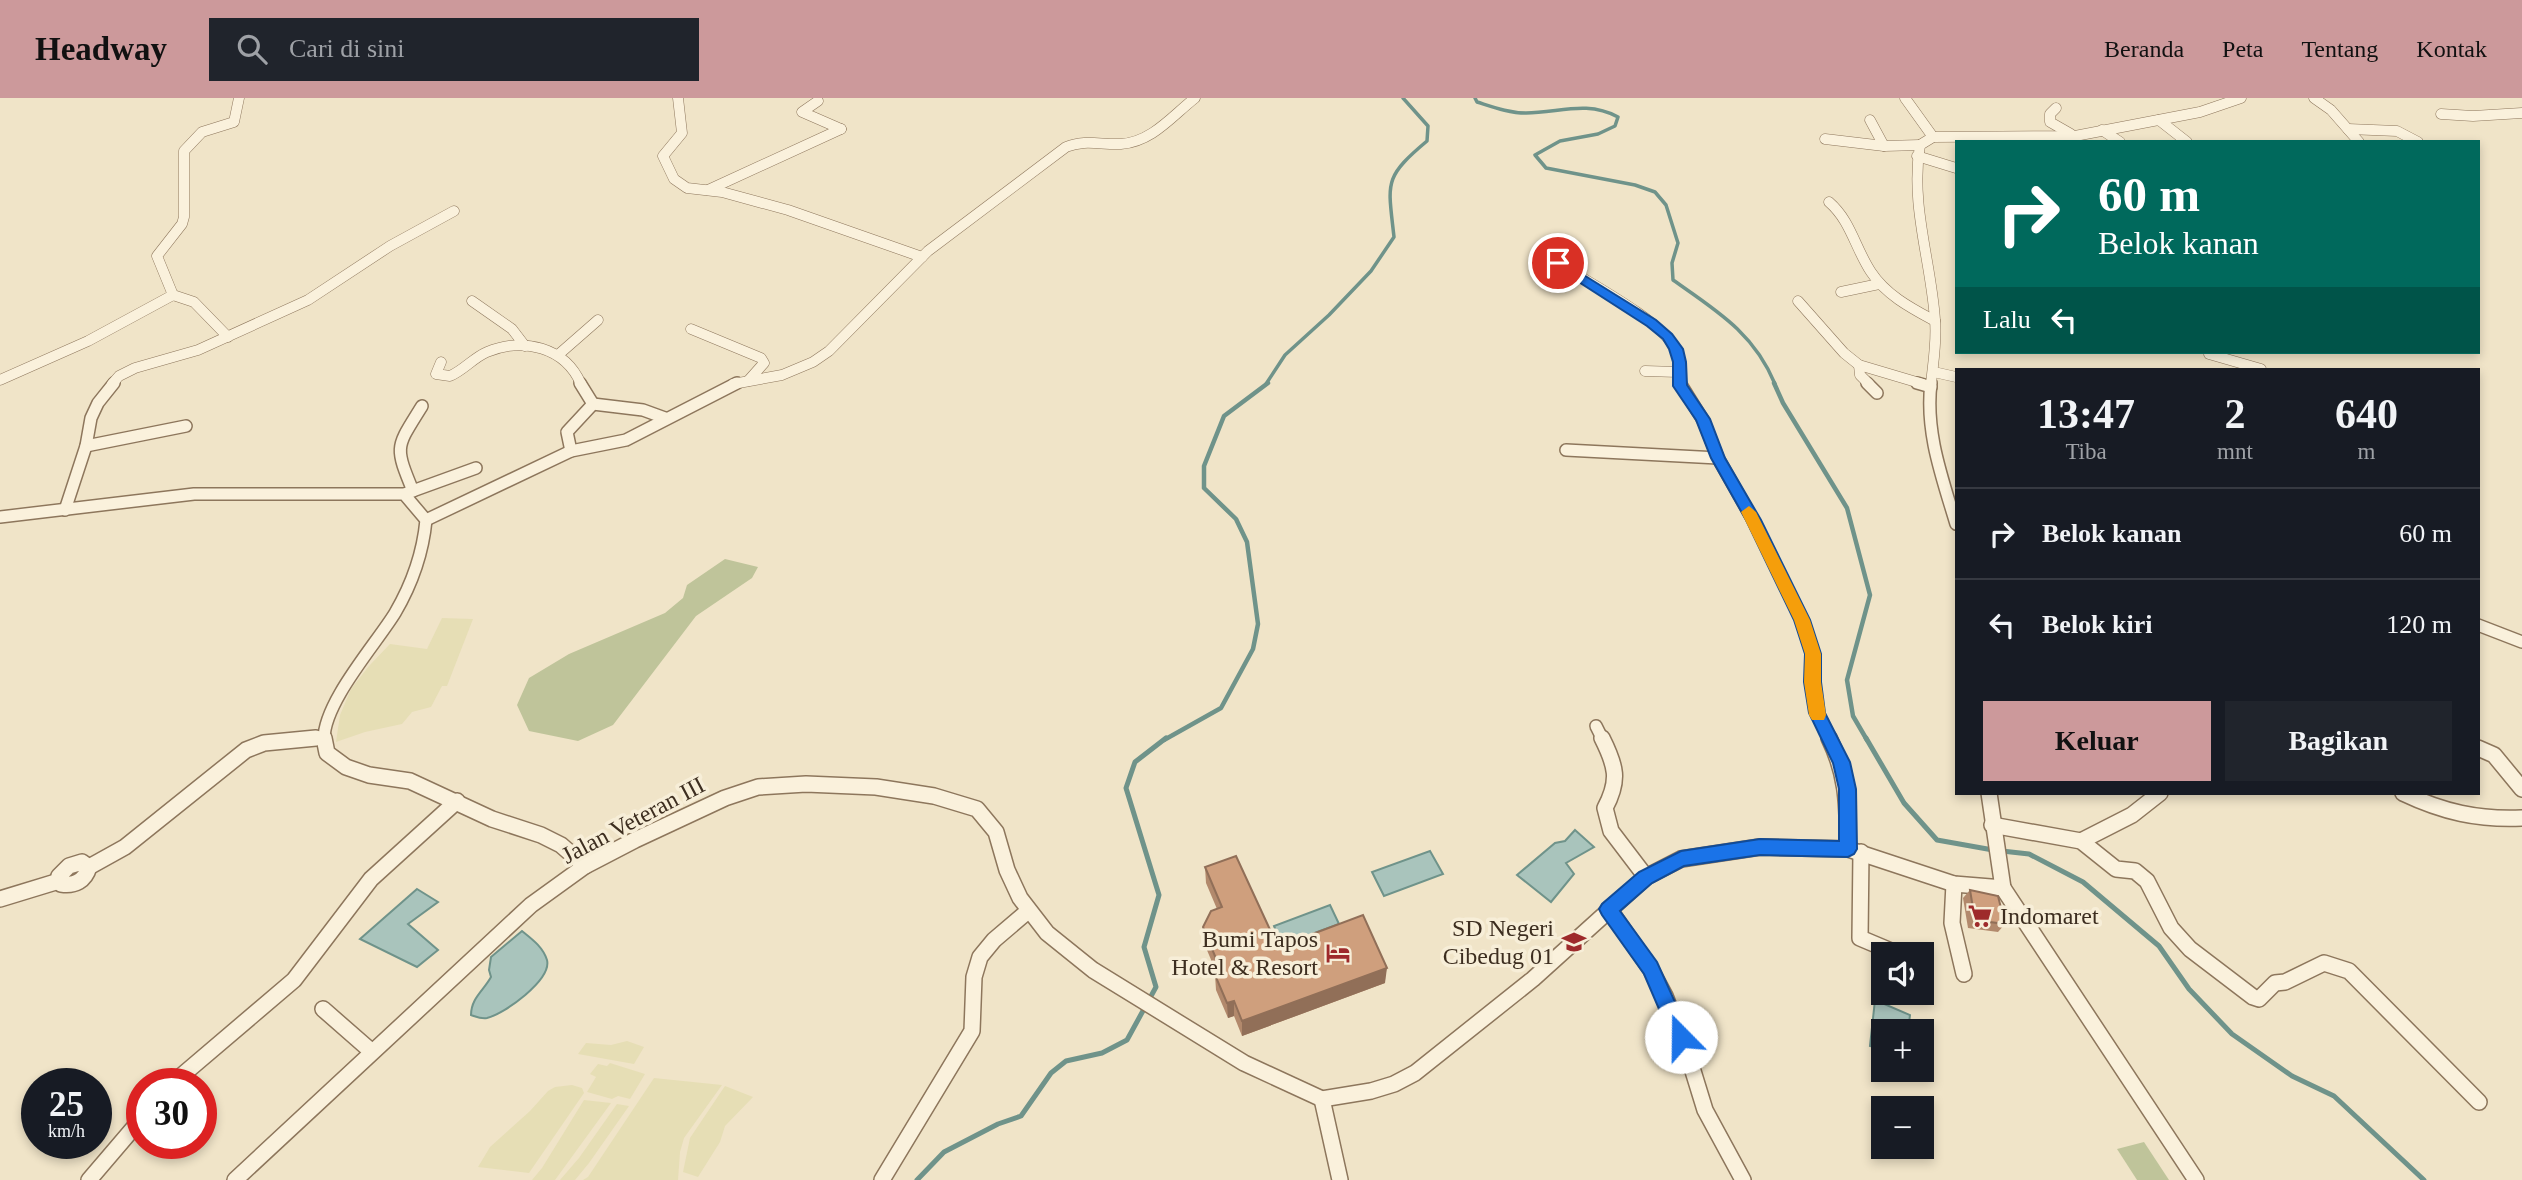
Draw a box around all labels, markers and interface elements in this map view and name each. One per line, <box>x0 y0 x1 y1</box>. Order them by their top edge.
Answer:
search box <box>209 18 699 81</box>
icon: search <box>233 30 271 68</box>
text: Headway <box>35 31 167 67</box>
text: Cari di sini <box>289 34 405 63</box>
text: Beranda <box>2104 36 2184 62</box>
text: Peta <box>2222 36 2263 62</box>
text: Tentang <box>2301 36 2378 62</box>
text: Kontak <box>2416 36 2487 62</box>
text: 60 m <box>2098 167 2200 222</box>
icon: right <box>1983 168 2074 259</box>
text: Belok kanan <box>2098 225 2259 261</box>
pin <box>1528 233 1588 293</box>
icon: arrive <box>1539 244 1577 282</box>
icon: left <box>2045 301 2083 339</box>
text: Lalu <box>1983 305 2031 334</box>
text: 13:47 <box>2037 391 2135 437</box>
text: 2 <box>2224 391 2245 437</box>
text: 640 <box>2335 391 2398 437</box>
text: Tiba <box>2065 439 2107 464</box>
text: mnt <box>2217 439 2253 464</box>
text: m <box>2357 439 2375 464</box>
icon: right <box>1983 515 2021 553</box>
text: Belok kanan <box>2042 519 2181 548</box>
text: 60 m <box>2399 519 2452 548</box>
icon: left <box>1983 606 2021 644</box>
text: Belok kiri <box>2042 610 2153 639</box>
text: 120 m <box>2386 610 2452 639</box>
button: Keluar <box>1983 701 2211 781</box>
button: Bagikan <box>2225 701 2452 781</box>
street label: Jalan Veteran III <box>557 771 709 869</box>
supermarket icon: Indomaret <box>1966 902 1994 930</box>
place label: Indomaret <box>2000 903 2099 929</box>
place label: SD Negeri Cibedug 01 <box>1443 915 1554 969</box>
place label: Bumi Tapos Hotel & Resort <box>1171 926 1318 980</box>
school or university icon: SD Negeri Cibedug 01 <box>1560 928 1588 956</box>
hotel icon: Bumi Tapos Hotel & Resort <box>1324 939 1352 967</box>
map controls <box>1871 942 1934 1159</box>
button: sound <box>1871 942 1934 1005</box>
position arrow <box>1644 1000 1718 1074</box>
button: + <box>1871 1019 1934 1082</box>
speed limit sign: 30 <box>126 1068 217 1159</box>
text: 25 <box>49 1085 84 1124</box>
button: − <box>1871 1096 1934 1159</box>
text: km/h <box>48 1121 85 1141</box>

